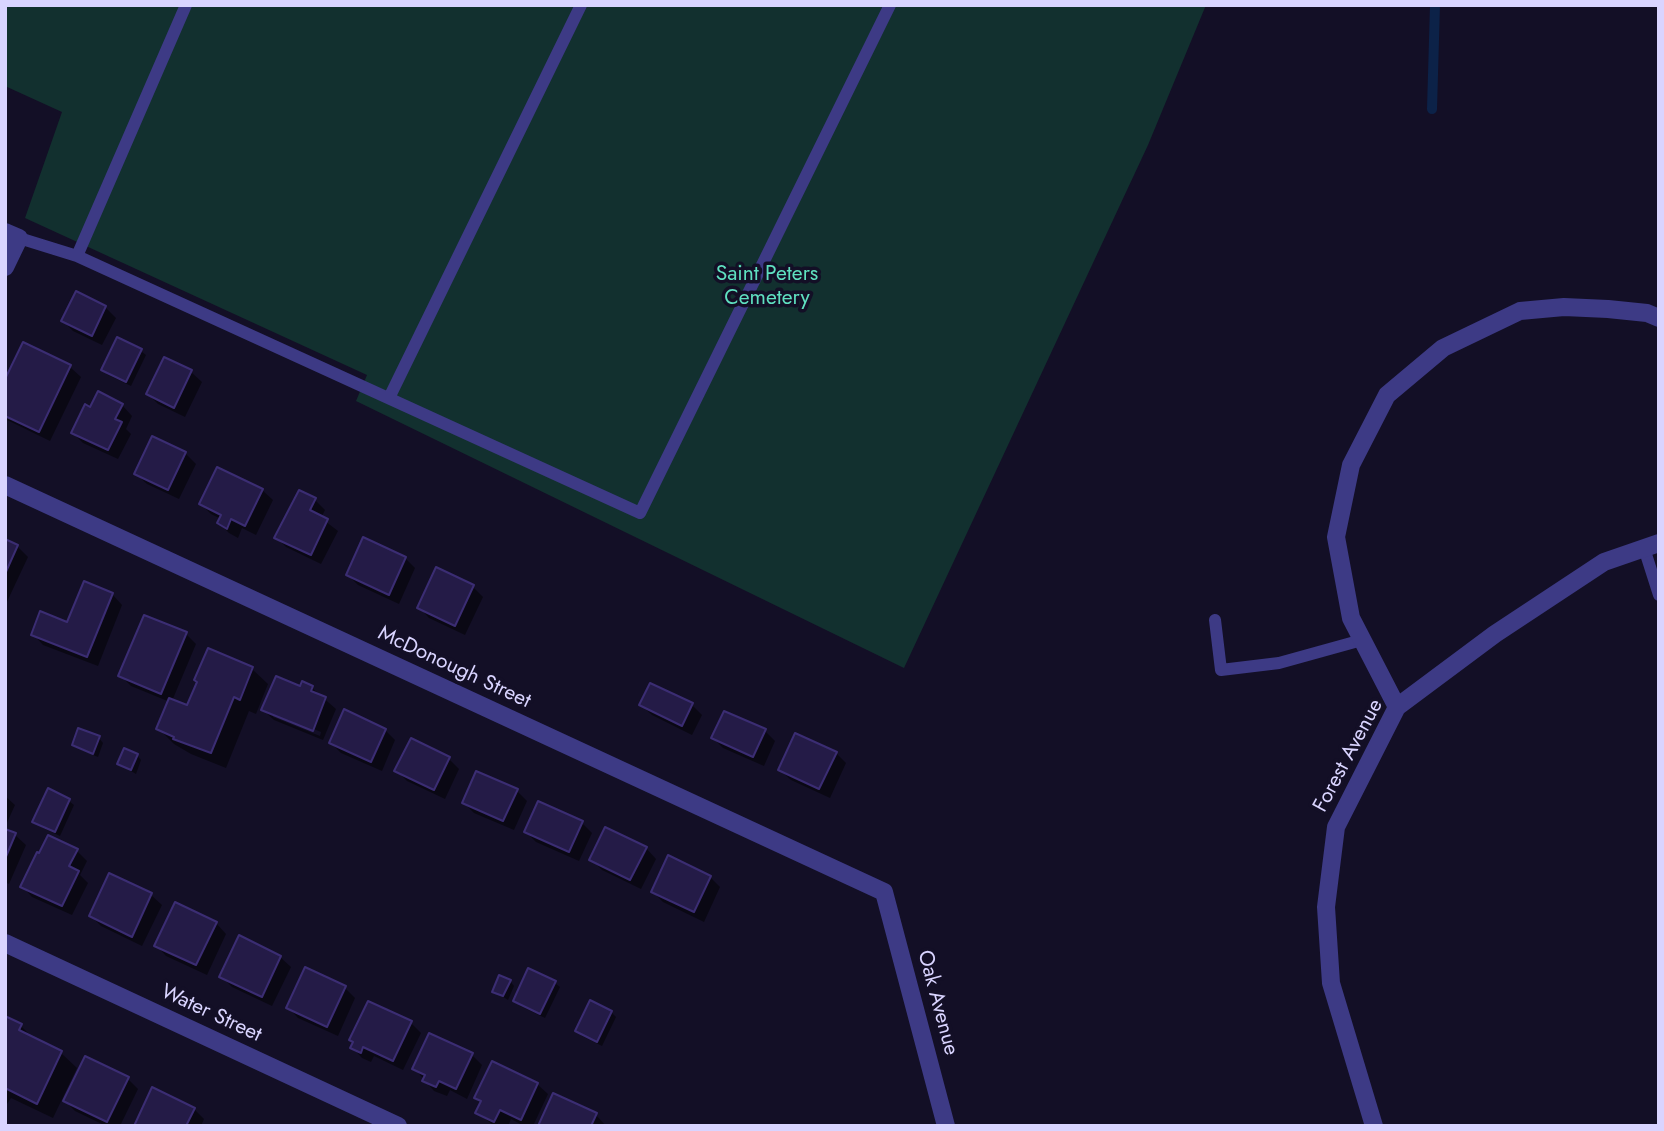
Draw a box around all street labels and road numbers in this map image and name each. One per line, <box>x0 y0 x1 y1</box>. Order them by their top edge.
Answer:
street label: McDonough Street <box>374 622 534 714</box>
street label: Forest Avenue <box>1309 695 1389 817</box>
street label: Oak Avenue <box>911 948 963 1058</box>
street label: Water Street <box>157 980 265 1048</box>

